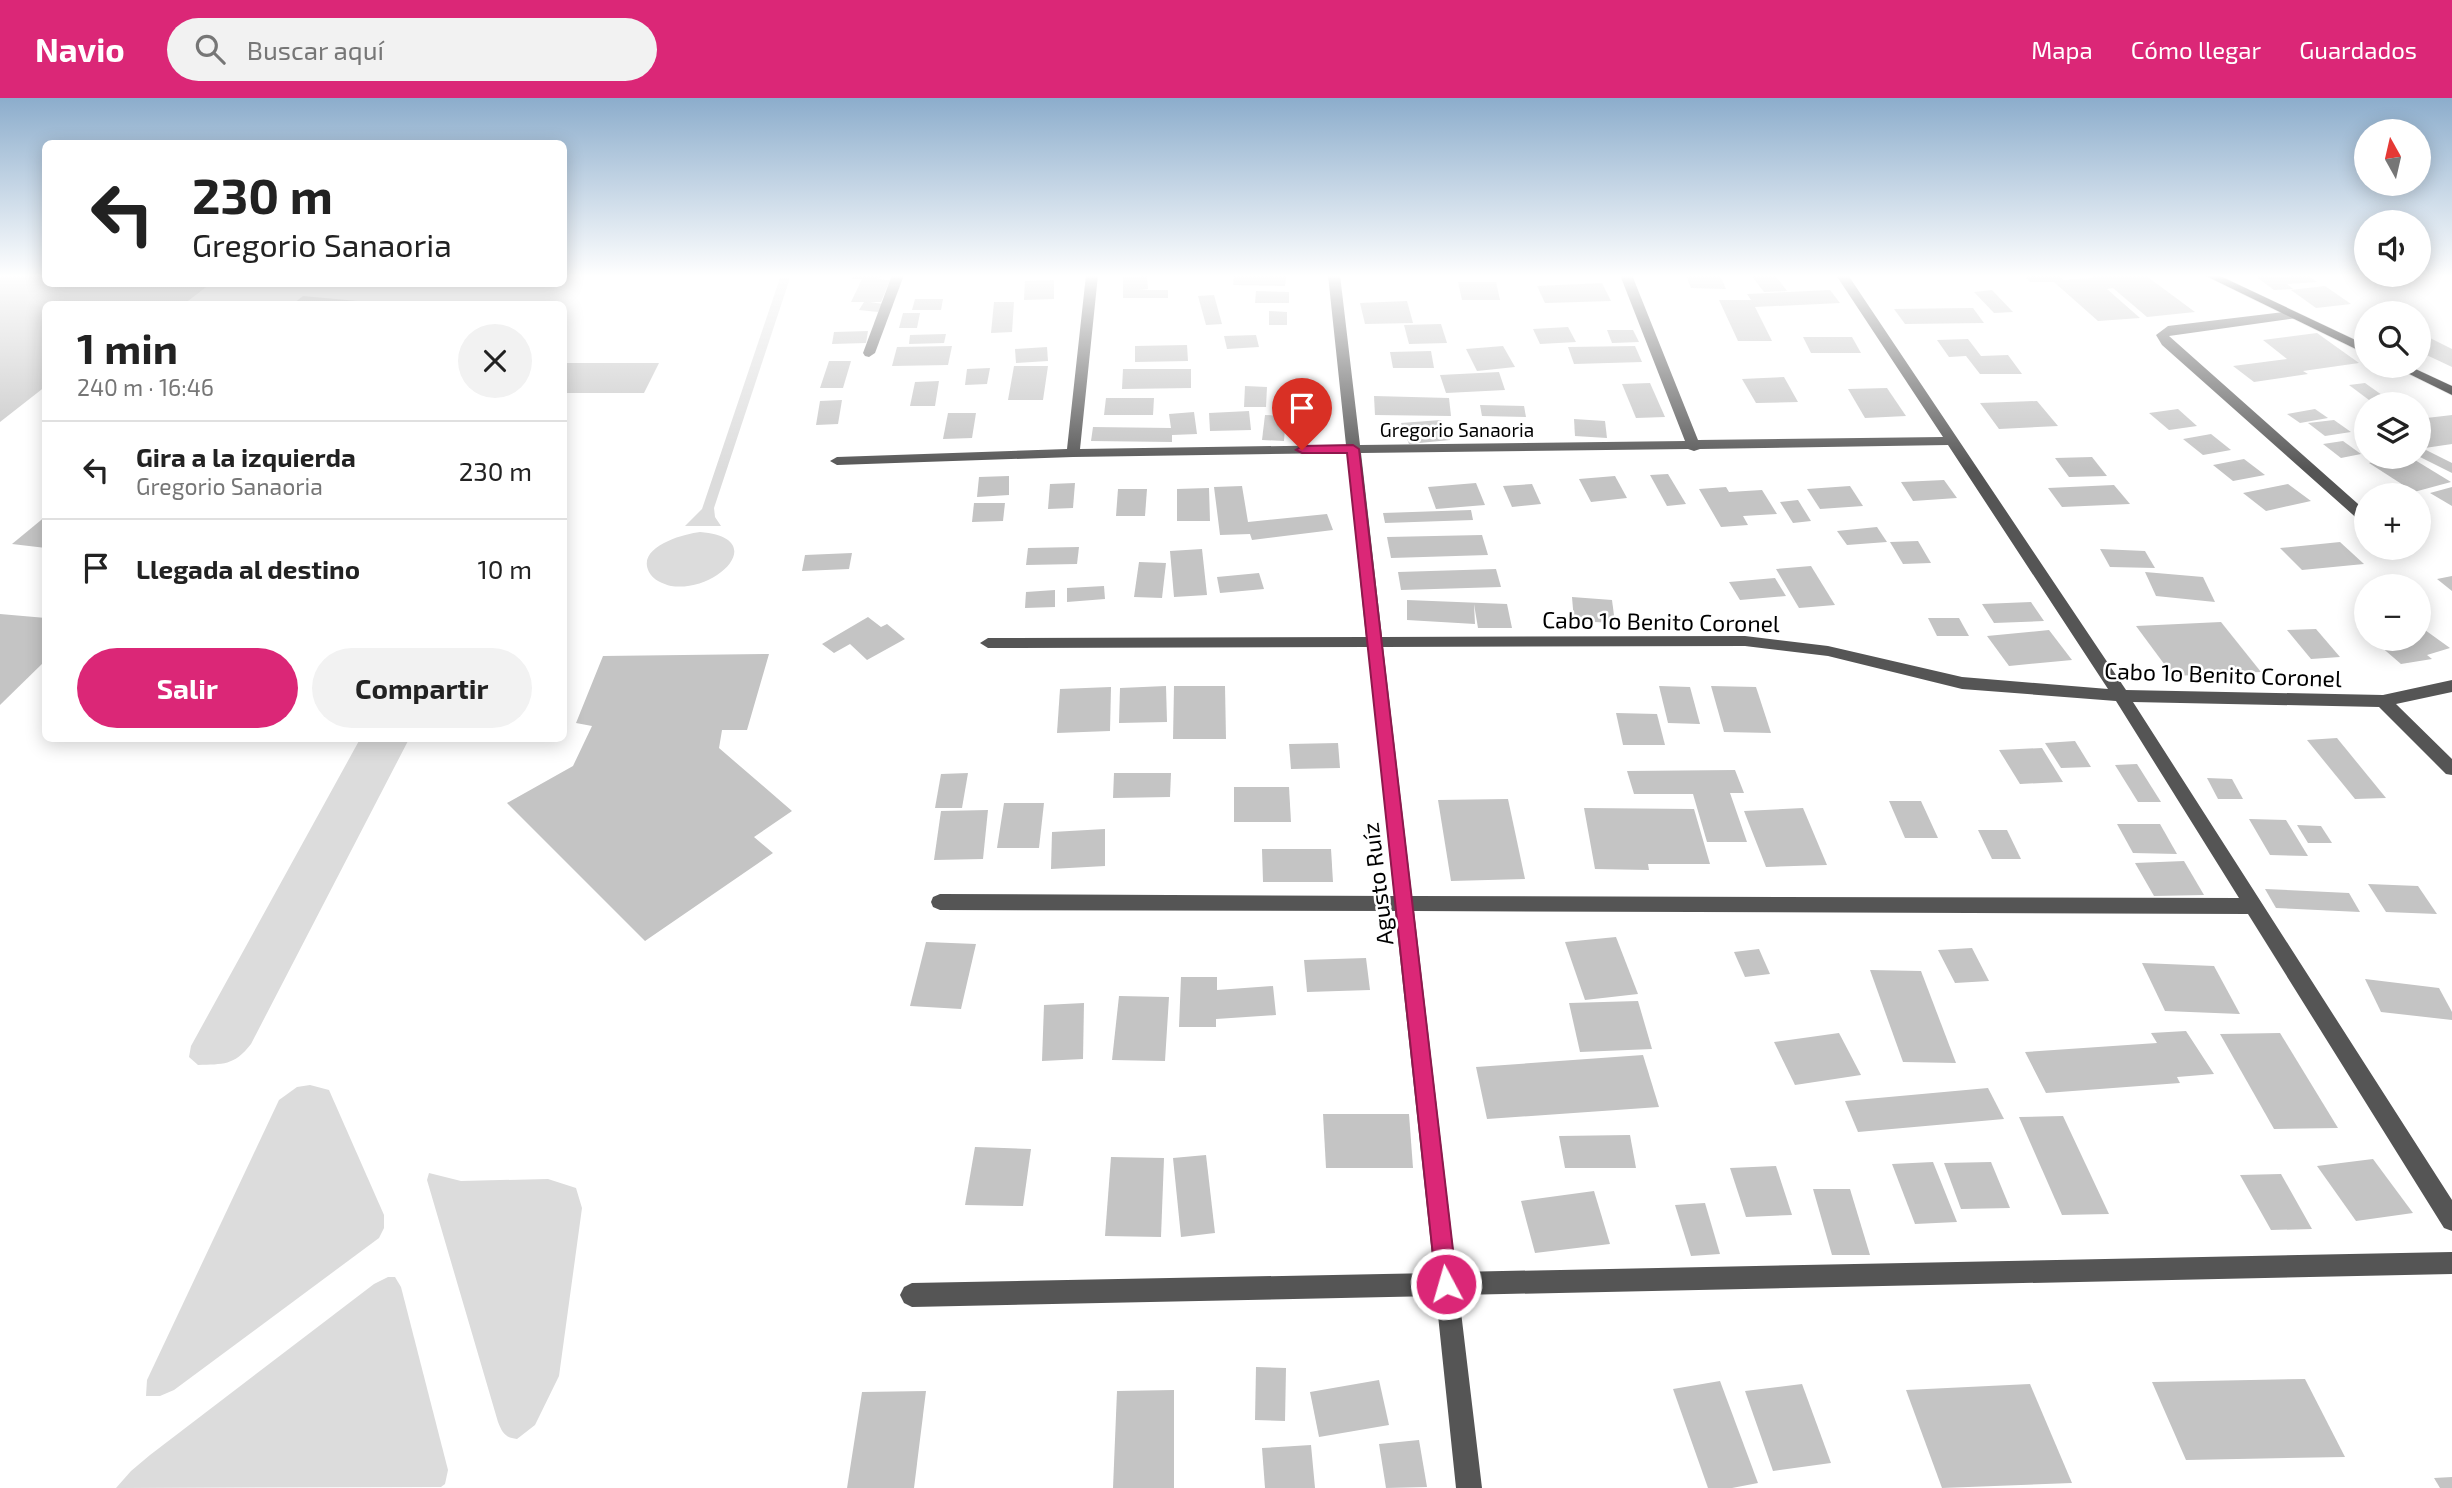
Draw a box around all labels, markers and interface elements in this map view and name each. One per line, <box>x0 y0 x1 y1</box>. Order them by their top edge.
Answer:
search box <box>167 18 657 81</box>
text: Navio <box>35 29 125 69</box>
icon: search <box>191 30 229 68</box>
text: Buscar aquí <box>247 34 384 65</box>
text: Mapa <box>2031 35 2093 64</box>
text: Cómo llegar <box>2131 35 2261 64</box>
text: Guardados <box>2299 35 2417 64</box>
north arrow <box>2354 119 2431 196</box>
map controls <box>2354 119 2431 651</box>
text: 230 m <box>192 165 333 224</box>
icon: left <box>77 168 168 259</box>
button: sound <box>2354 210 2431 287</box>
text: Gregorio Sanaoria <box>192 225 452 263</box>
button: search <box>2354 301 2431 378</box>
text: 1 min <box>77 322 178 372</box>
button: close <box>458 324 532 398</box>
text: 240 m · 16:46 <box>77 373 214 401</box>
pin <box>1272 378 1332 450</box>
icon: arrive <box>1283 389 1321 427</box>
button: layers <box>2354 392 2431 469</box>
street label: Gregorio Sanaoria <box>1380 418 1534 441</box>
text: Gira a la izquierda <box>136 441 356 472</box>
icon: left <box>77 451 115 489</box>
text: 230 m <box>459 455 532 486</box>
text: Gregorio Sanaoria <box>136 472 323 500</box>
button: + <box>2354 483 2431 560</box>
icon: arrive <box>77 549 115 587</box>
text: Llegada al destino <box>136 553 360 584</box>
text: 10 m <box>477 553 532 584</box>
button: − <box>2354 574 2431 651</box>
street label: Cabo 1o Benito Coronel <box>1542 605 1780 637</box>
button: Salir <box>77 648 298 728</box>
button: Compartir <box>312 648 532 728</box>
street label: Cabo 1o Benito Coronel <box>2104 656 2342 692</box>
street label: Agusto Ruíz <box>1356 821 1398 947</box>
position arrow <box>1409 1247 1483 1321</box>

